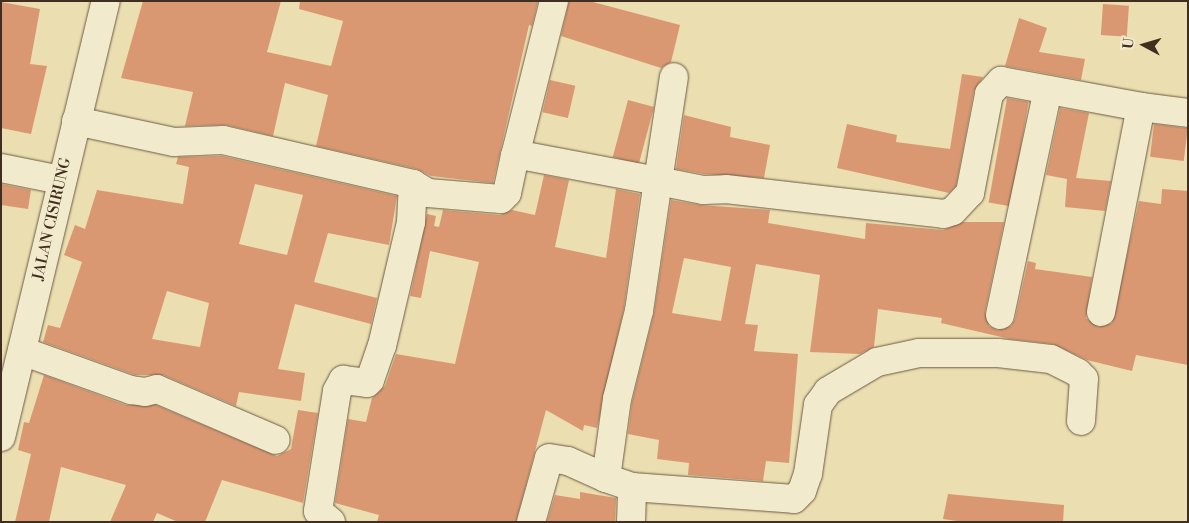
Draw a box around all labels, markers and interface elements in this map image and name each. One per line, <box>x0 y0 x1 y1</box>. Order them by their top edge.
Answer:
north arrow <box>1119 20 1169 70</box>
text: U <box>1120 37 1139 50</box>
street label: JALAN CISIRUNG <box>29 156 75 282</box>

